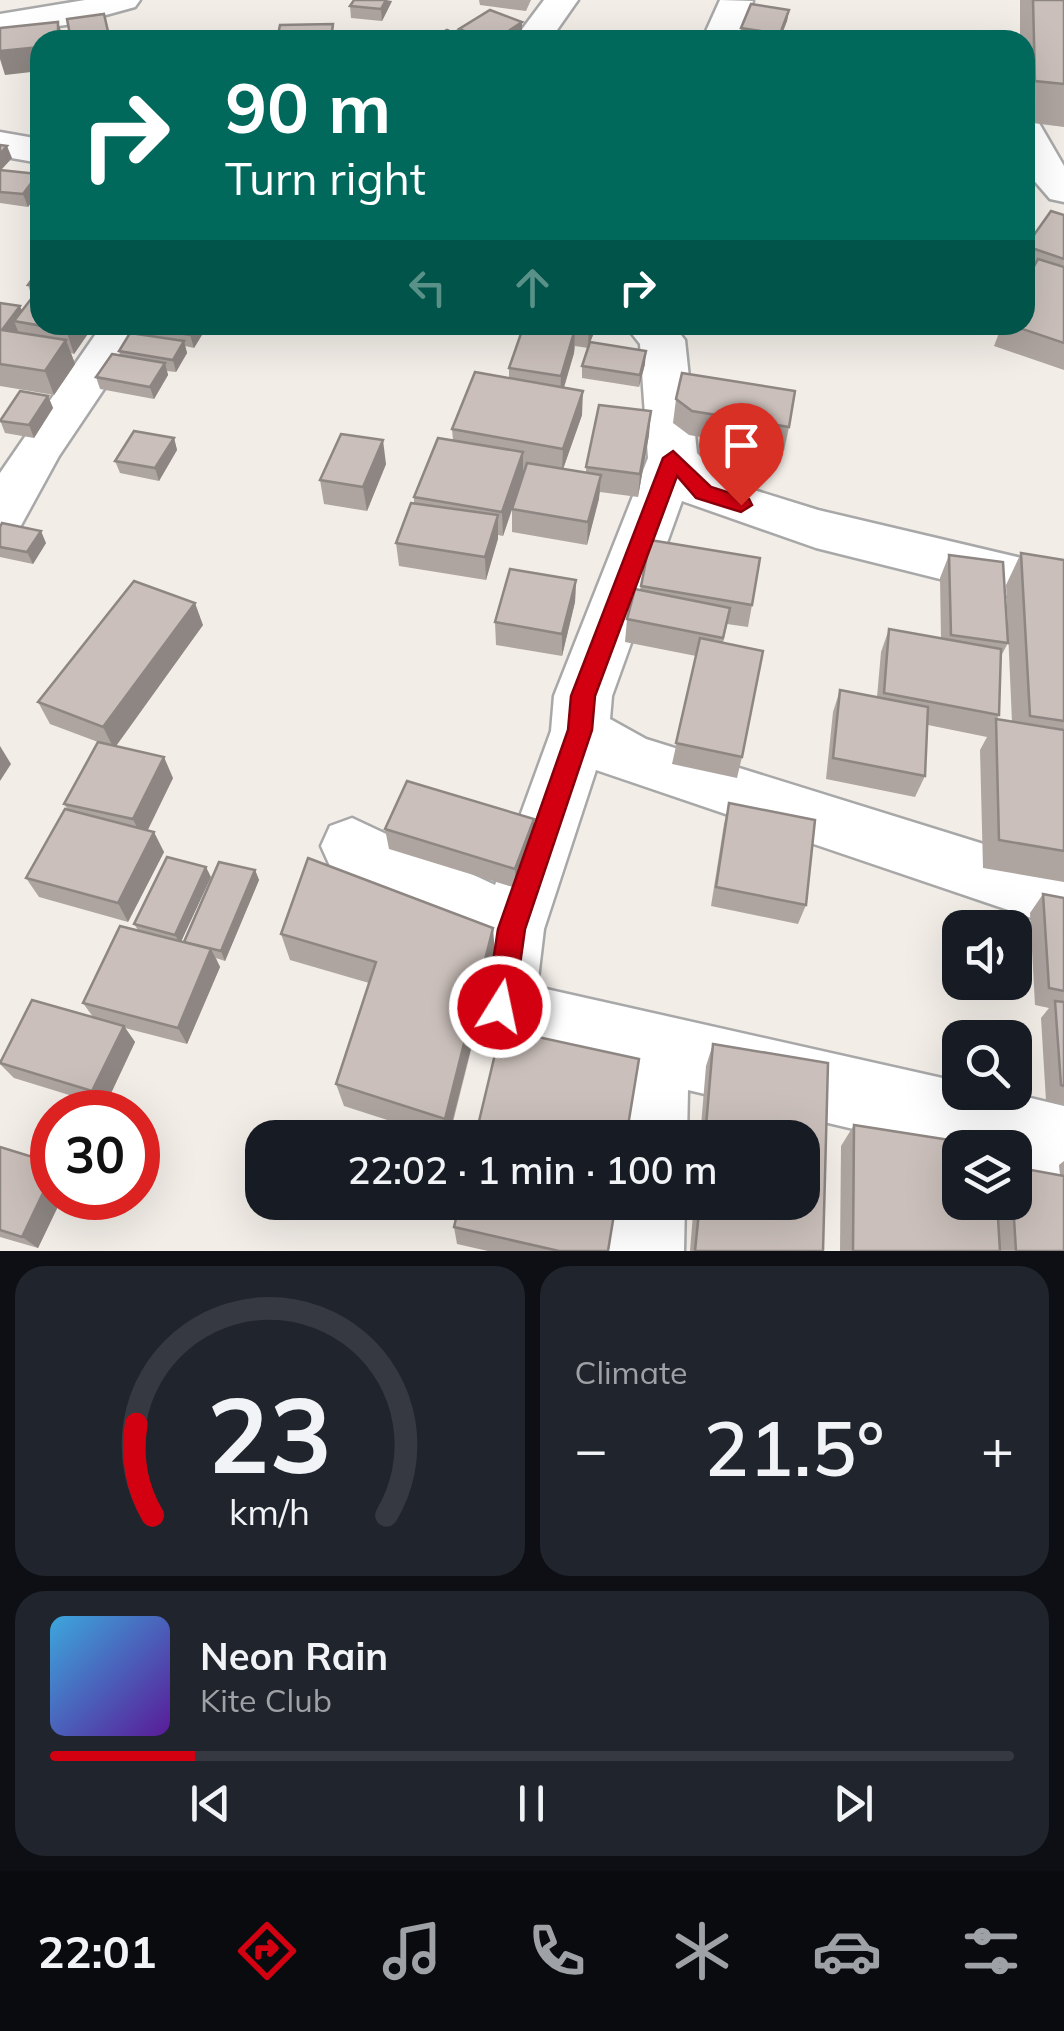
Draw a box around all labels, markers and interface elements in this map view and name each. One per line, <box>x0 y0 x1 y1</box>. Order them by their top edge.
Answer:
text: 90 m <box>225 63 391 151</box>
icon: right <box>60 70 190 200</box>
text: Turn right <box>225 150 426 206</box>
icon: left <box>400 260 455 315</box>
icon: ahead <box>505 260 560 315</box>
icon: right <box>610 260 665 315</box>
pin <box>699 403 784 506</box>
icon: arrive <box>714 418 769 473</box>
map controls <box>942 910 1032 1220</box>
button: sound <box>942 910 1032 1000</box>
position arrow <box>448 955 552 1059</box>
button: search <box>942 1020 1032 1110</box>
speed limit sign: 30 <box>30 1090 160 1220</box>
button: layers <box>942 1130 1032 1220</box>
text: 22:02 · 1 min · 100 m <box>347 1146 718 1194</box>
text: Climate <box>575 1352 687 1392</box>
text: 23 <box>207 1368 332 1499</box>
text: 21.5° <box>704 1401 885 1495</box>
text: − <box>575 1414 608 1483</box>
text: + <box>981 1414 1014 1483</box>
text: km/h <box>229 1489 310 1534</box>
text: Neon Rain <box>200 1632 388 1680</box>
text: Kite Club <box>200 1680 332 1720</box>
icon: previous <box>183 1776 238 1831</box>
icon: pause <box>504 1776 559 1831</box>
icon: next <box>826 1776 881 1831</box>
icon: directions <box>232 1916 302 1986</box>
icon: music <box>377 1916 447 1986</box>
icon: phone <box>522 1916 592 1986</box>
icon: climate <box>667 1916 737 1986</box>
icon: car <box>812 1916 882 1986</box>
icon: filters <box>956 1916 1026 1986</box>
text: 22:01 <box>37 1923 157 1979</box>

